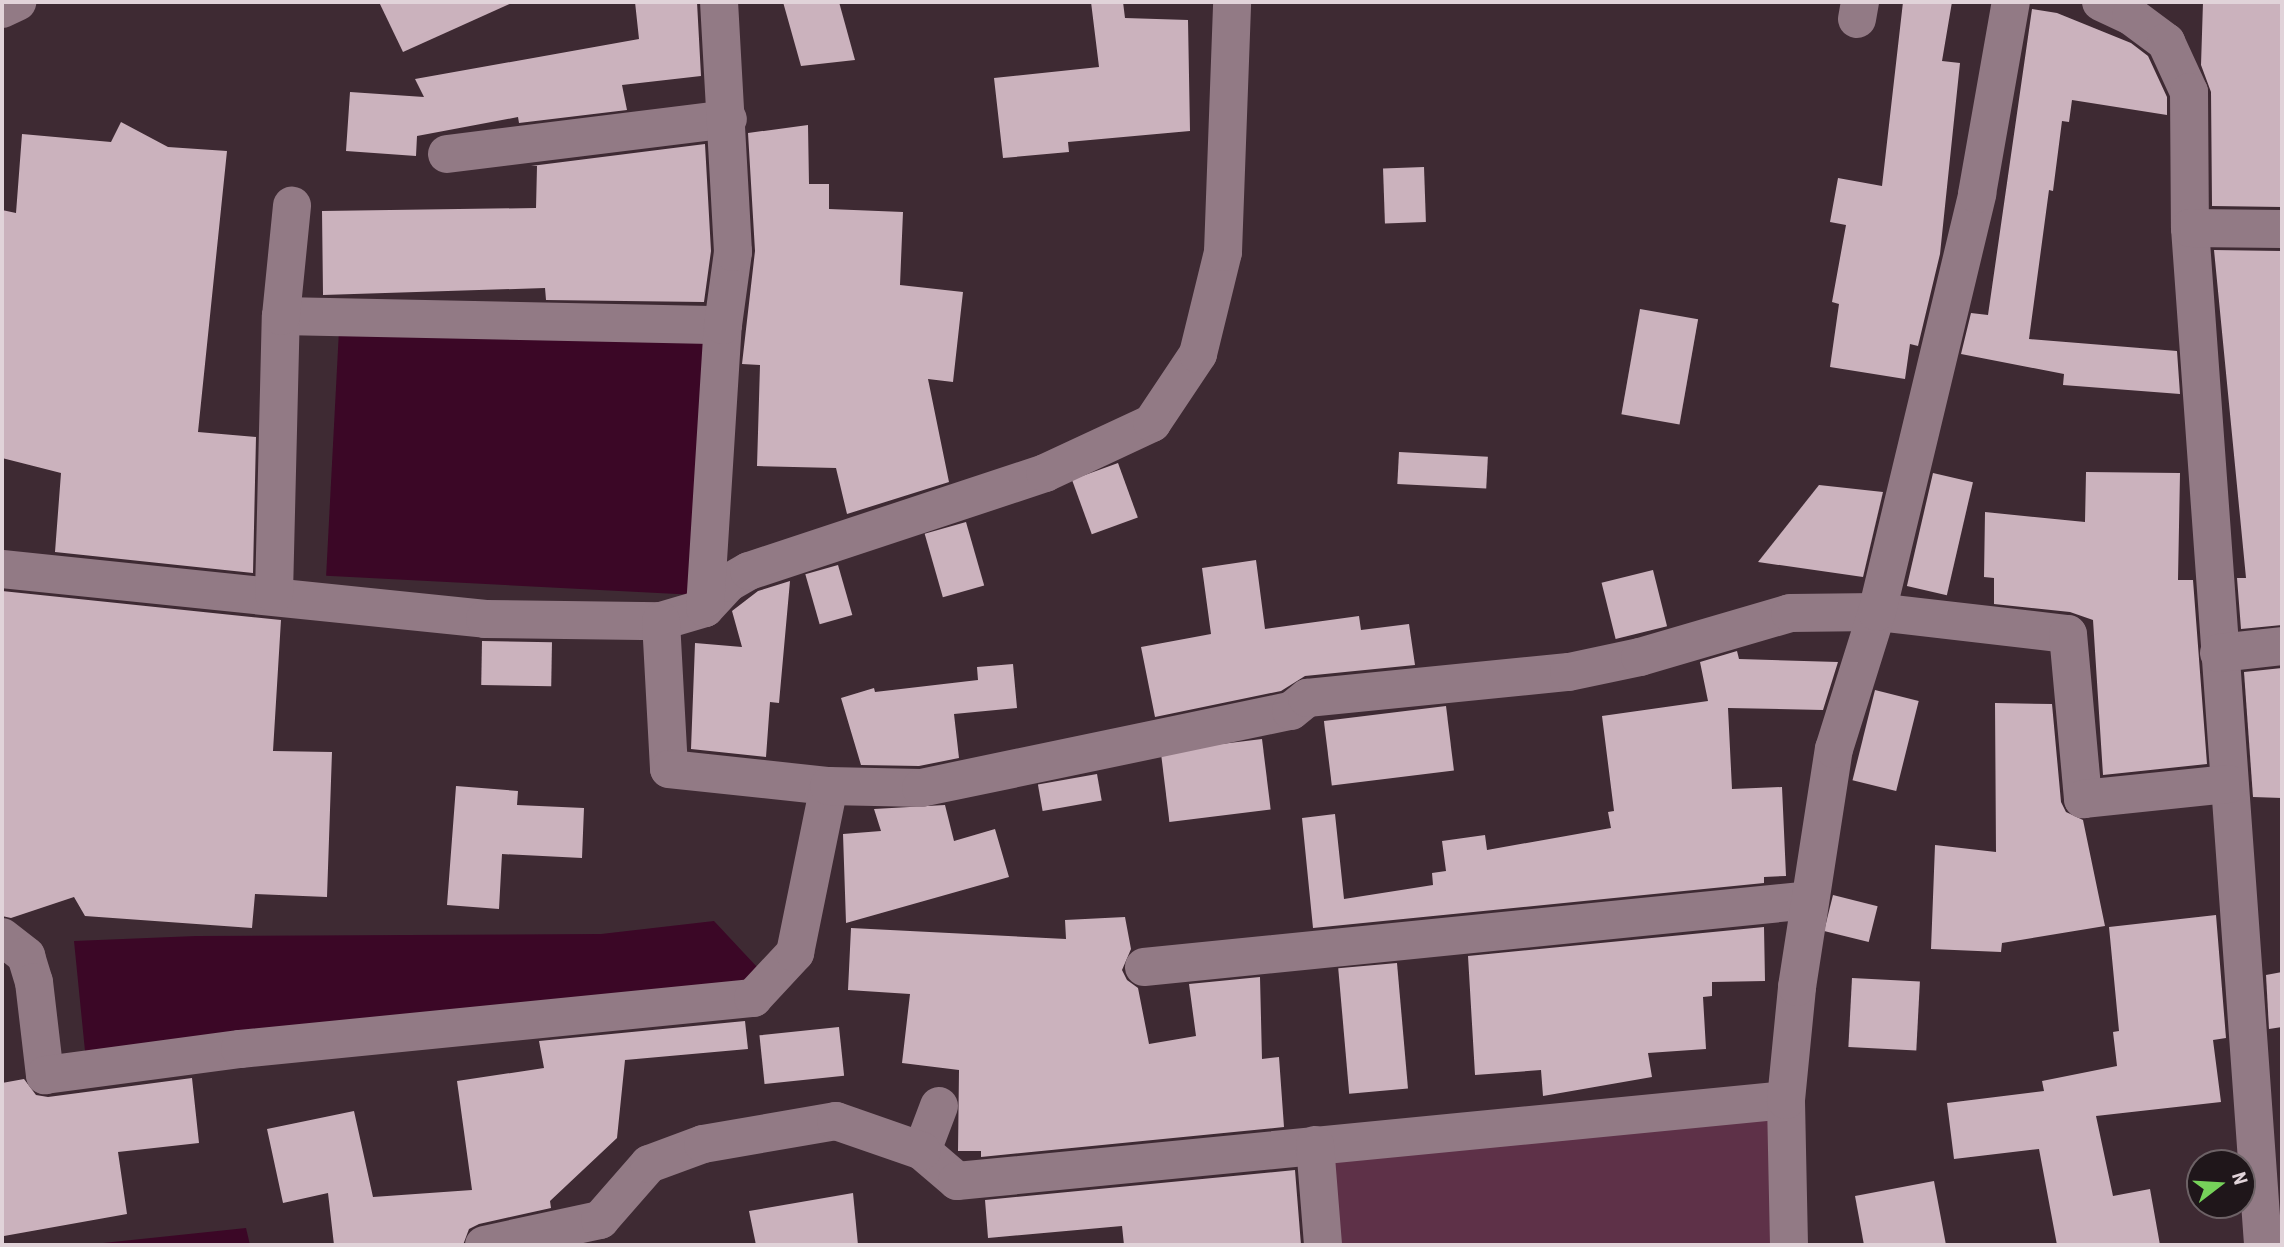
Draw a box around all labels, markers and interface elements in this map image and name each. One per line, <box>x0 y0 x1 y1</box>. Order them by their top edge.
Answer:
north arrow <box>2186 1149 2256 1219</box>
text: N <box>2227 1169 2252 1187</box>

